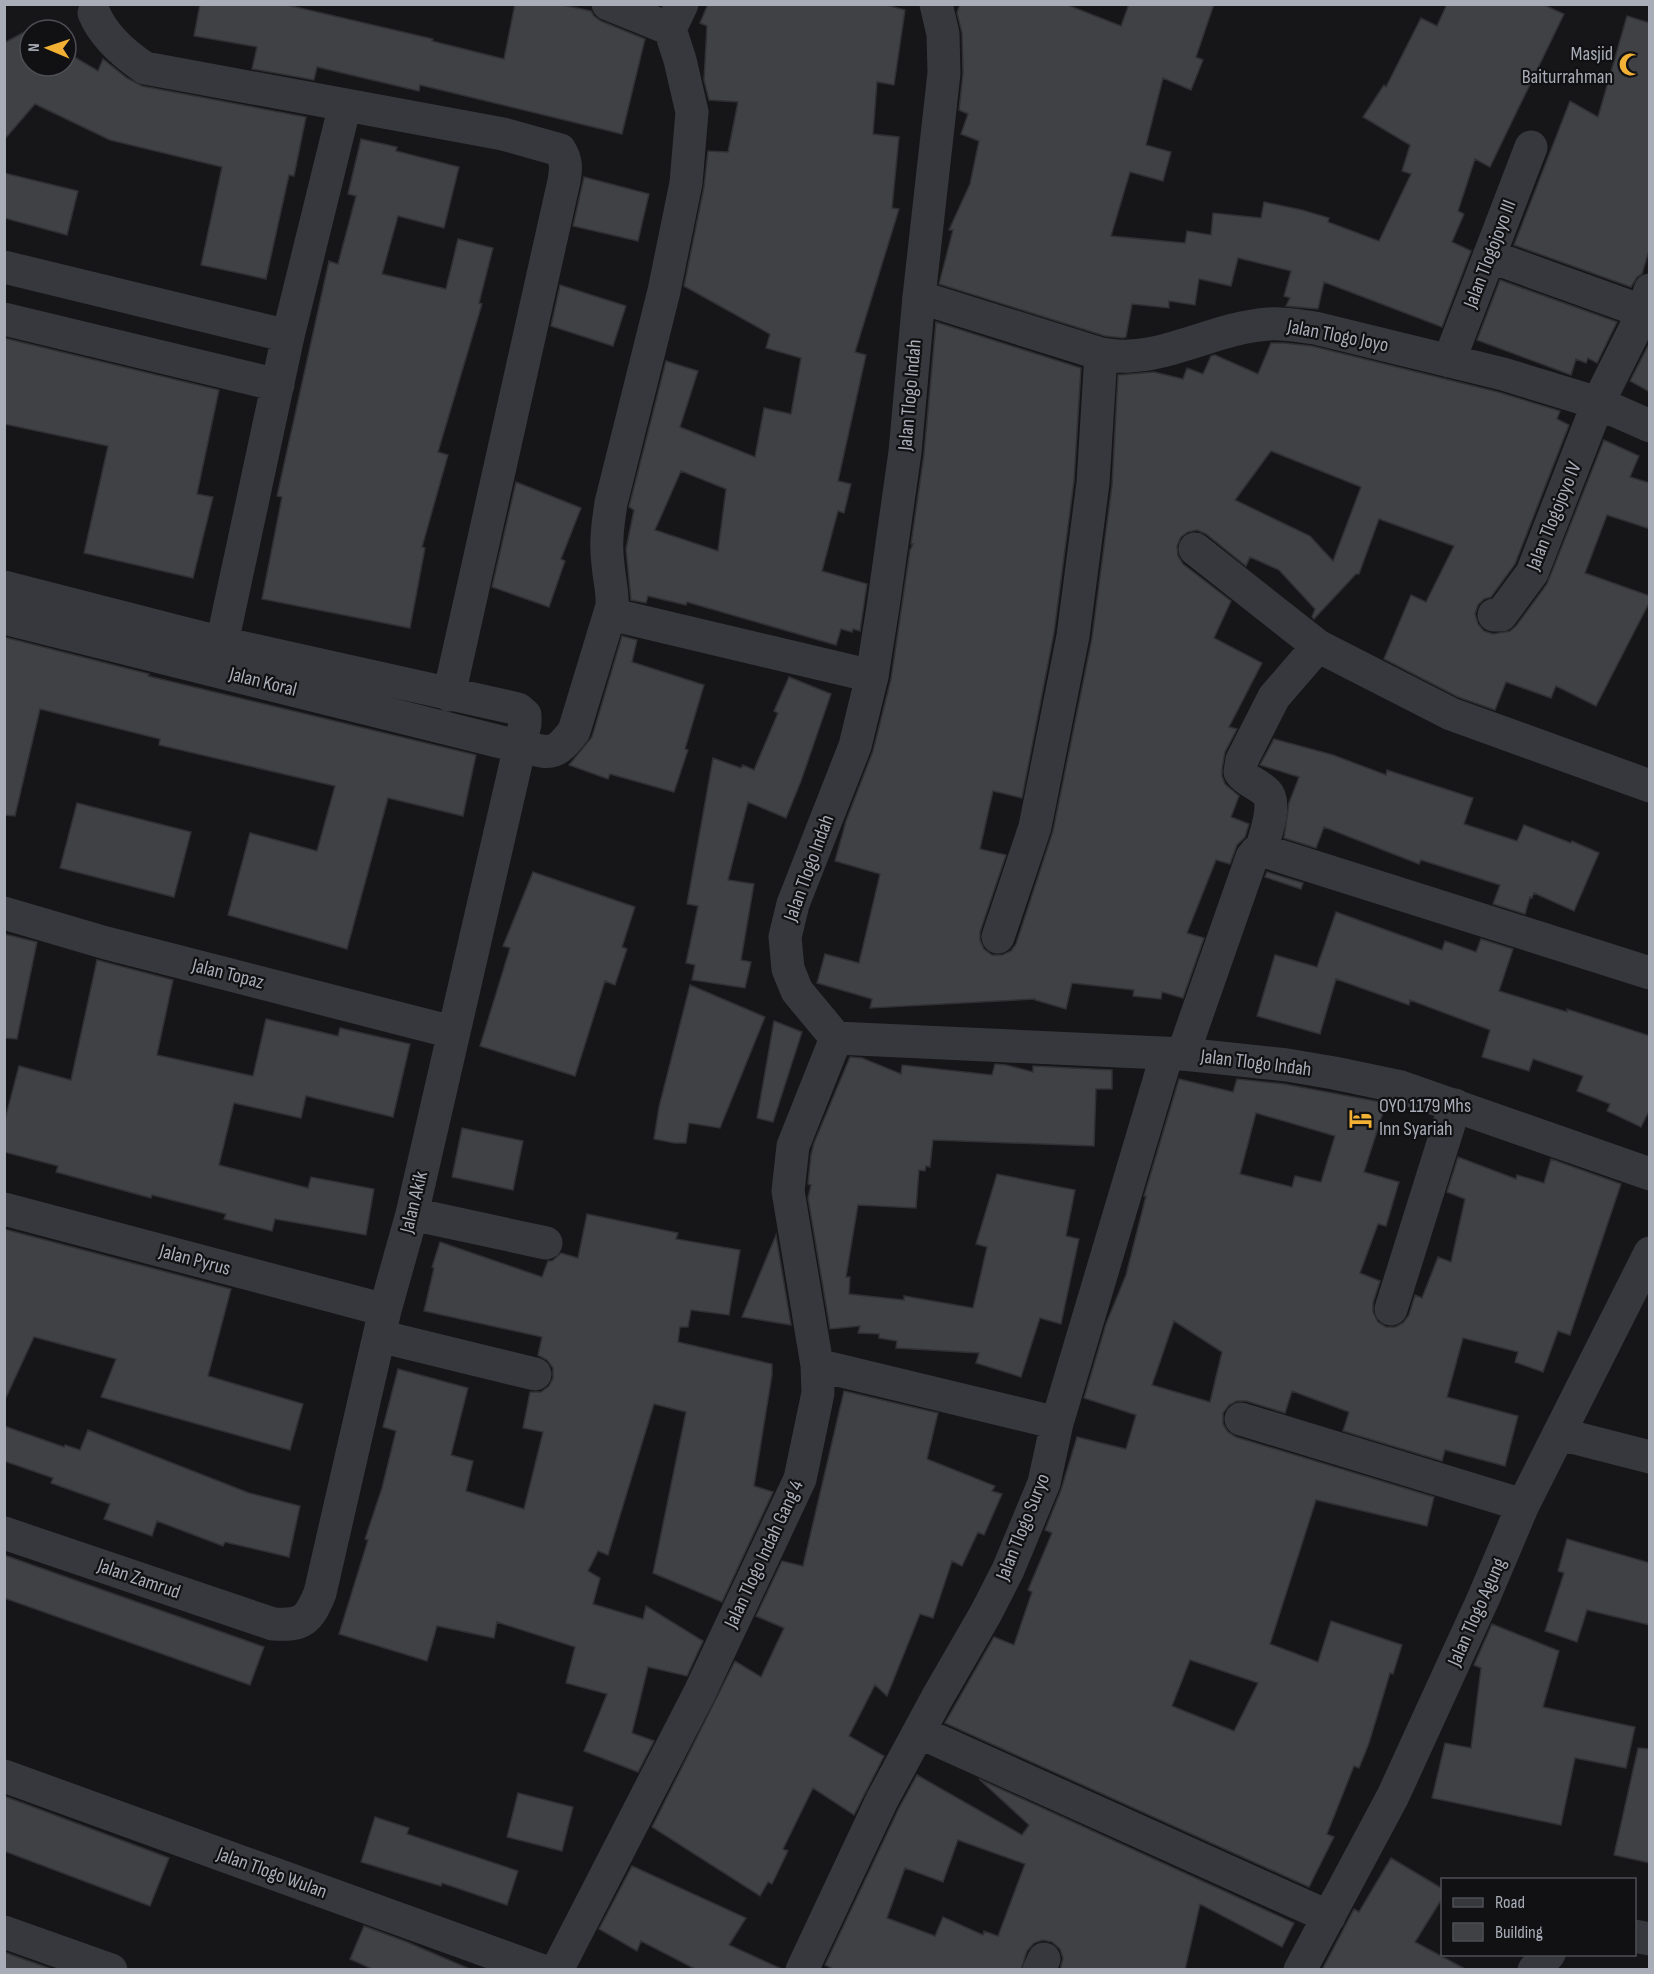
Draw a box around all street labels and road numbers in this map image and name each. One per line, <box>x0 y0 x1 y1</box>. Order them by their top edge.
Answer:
street label: Jalan Tlogojoyo III <box>1458 197 1522 312</box>
street label: Jalan Tlogo Joyo <box>1284 314 1391 358</box>
street label: Jalan Tlogo Indah <box>893 338 927 453</box>
street label: Jalan Tlogojoyo IV <box>1521 458 1587 575</box>
street label: Jalan Koral <box>226 662 299 702</box>
street label: Jalan Tlogo Indah <box>778 812 839 925</box>
street label: Jalan Topaz <box>189 953 266 994</box>
street label: Jalan Tlogo Indah <box>1198 1044 1313 1082</box>
street label: Jalan Akik <box>395 1168 433 1236</box>
street label: Jalan Pyrus <box>156 1239 233 1281</box>
street label: Jalan Tlogo Suryo <box>990 1470 1055 1585</box>
street label: Jalan Tlogo Indah Gang 4 <box>719 1476 809 1633</box>
street label: Jalan Zamrud <box>93 1553 184 1604</box>
street label: Jalan Tlogo Agung <box>1442 1554 1512 1671</box>
street label: Jalan Tlogo Wulan <box>213 1842 330 1904</box>

